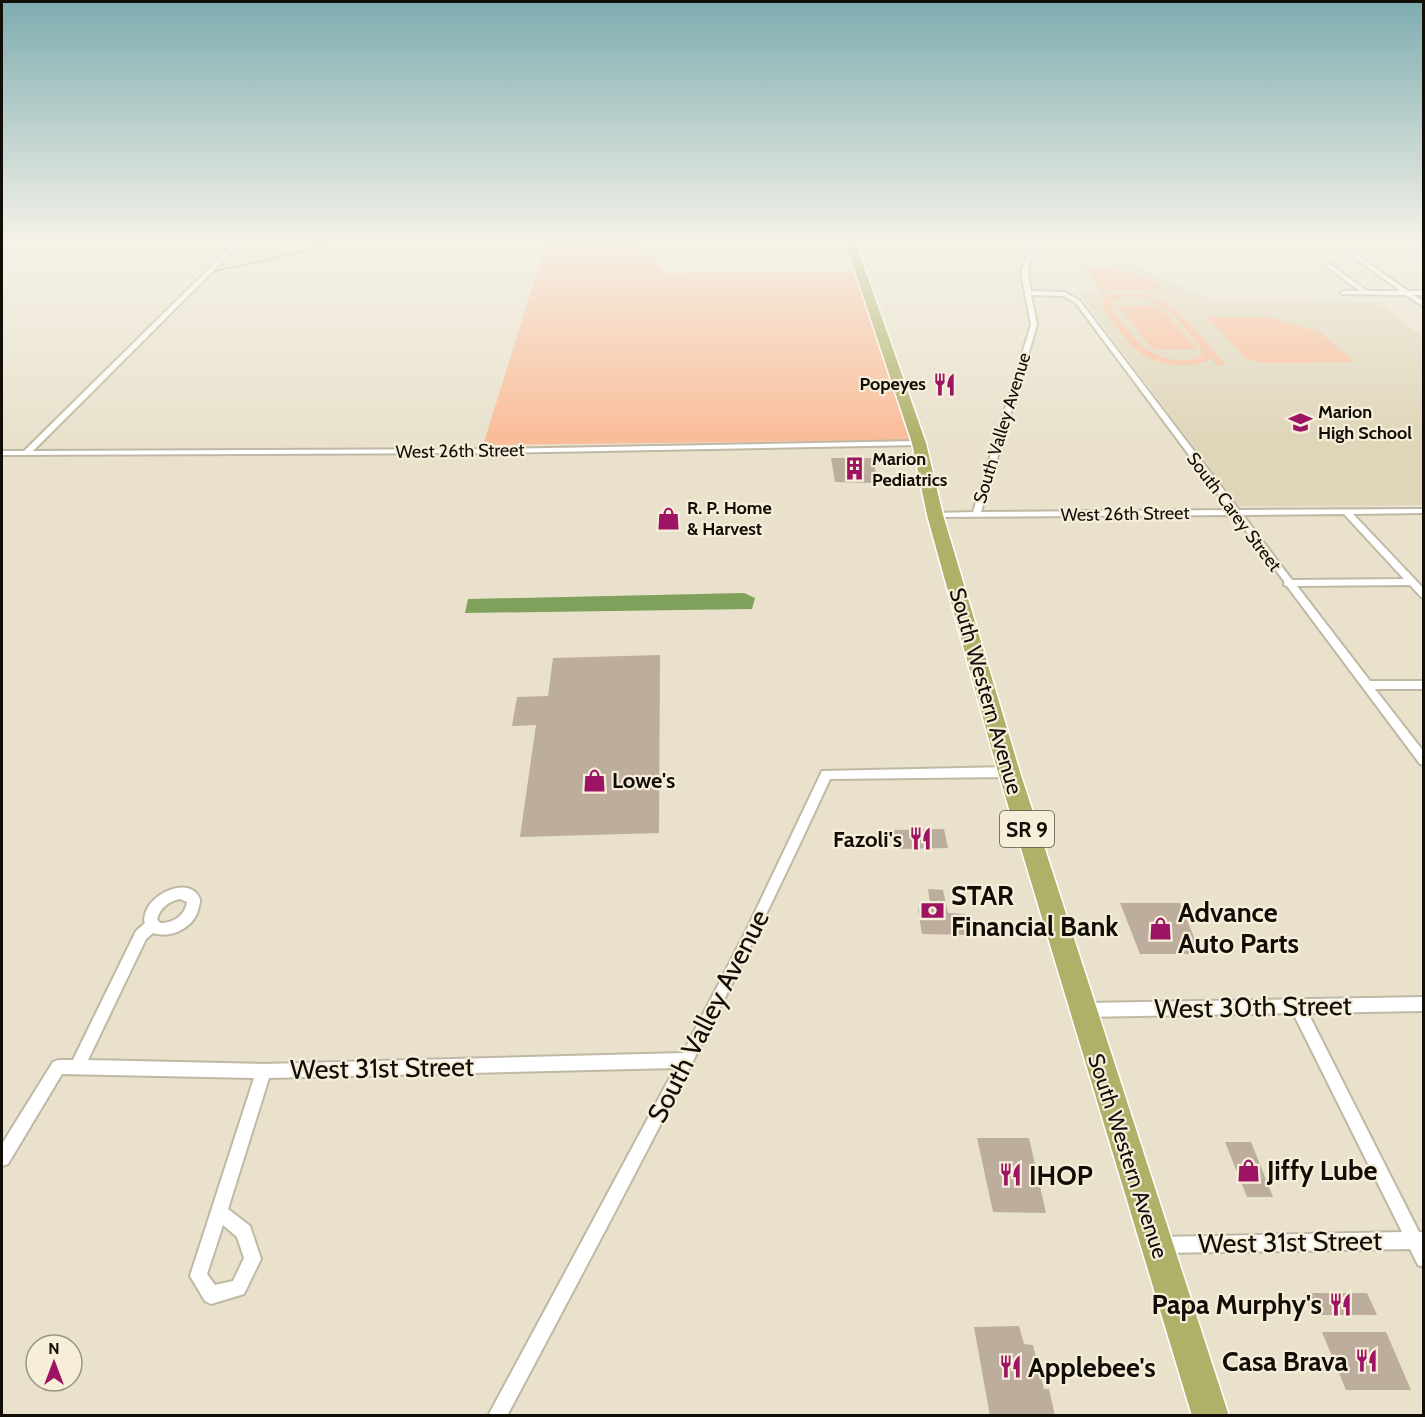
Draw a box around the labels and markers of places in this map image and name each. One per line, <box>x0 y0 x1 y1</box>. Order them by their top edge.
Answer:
restaurant icon: Popeyes <box>931 371 957 397</box>
place label: Popeyes <box>859 373 926 395</box>
place label: Marion High School <box>1318 401 1412 444</box>
school or university icon: Marion High School <box>1287 409 1313 435</box>
place label: Marion Pediatrics <box>872 448 948 491</box>
building icon: Marion Pediatrics <box>841 456 867 482</box>
place label: R. P. Home & Harvest <box>687 497 772 540</box>
shop icon: R. P. Home & Harvest <box>656 505 682 531</box>
shop icon: Lowe's <box>581 767 607 793</box>
place label: Lowe's <box>612 767 675 794</box>
place label: Fazoli's <box>833 826 902 853</box>
restaurant icon: Fazoli's <box>907 826 933 852</box>
place label: STAR Financial Bank <box>951 879 1118 943</box>
place label: Advance Auto Parts <box>1178 896 1299 960</box>
bank icon: STAR Financial Bank <box>920 898 946 924</box>
shop icon: Advance Auto Parts <box>1147 915 1173 941</box>
place label: Jiffy Lube <box>1266 1154 1377 1187</box>
shop icon: Jiffy Lube <box>1236 1157 1262 1183</box>
place label: IHOP <box>1029 1159 1093 1192</box>
restaurant icon: IHOP <box>998 1162 1024 1188</box>
place label: Papa Murphy's <box>1151 1288 1322 1321</box>
restaurant icon: Papa Murphy's <box>1327 1291 1353 1317</box>
place label: Casa Brava <box>1222 1345 1349 1378</box>
restaurant icon: Casa Brava <box>1353 1348 1379 1374</box>
place label: Applebee's <box>1028 1351 1156 1384</box>
restaurant icon: Applebee's <box>997 1354 1023 1380</box>

